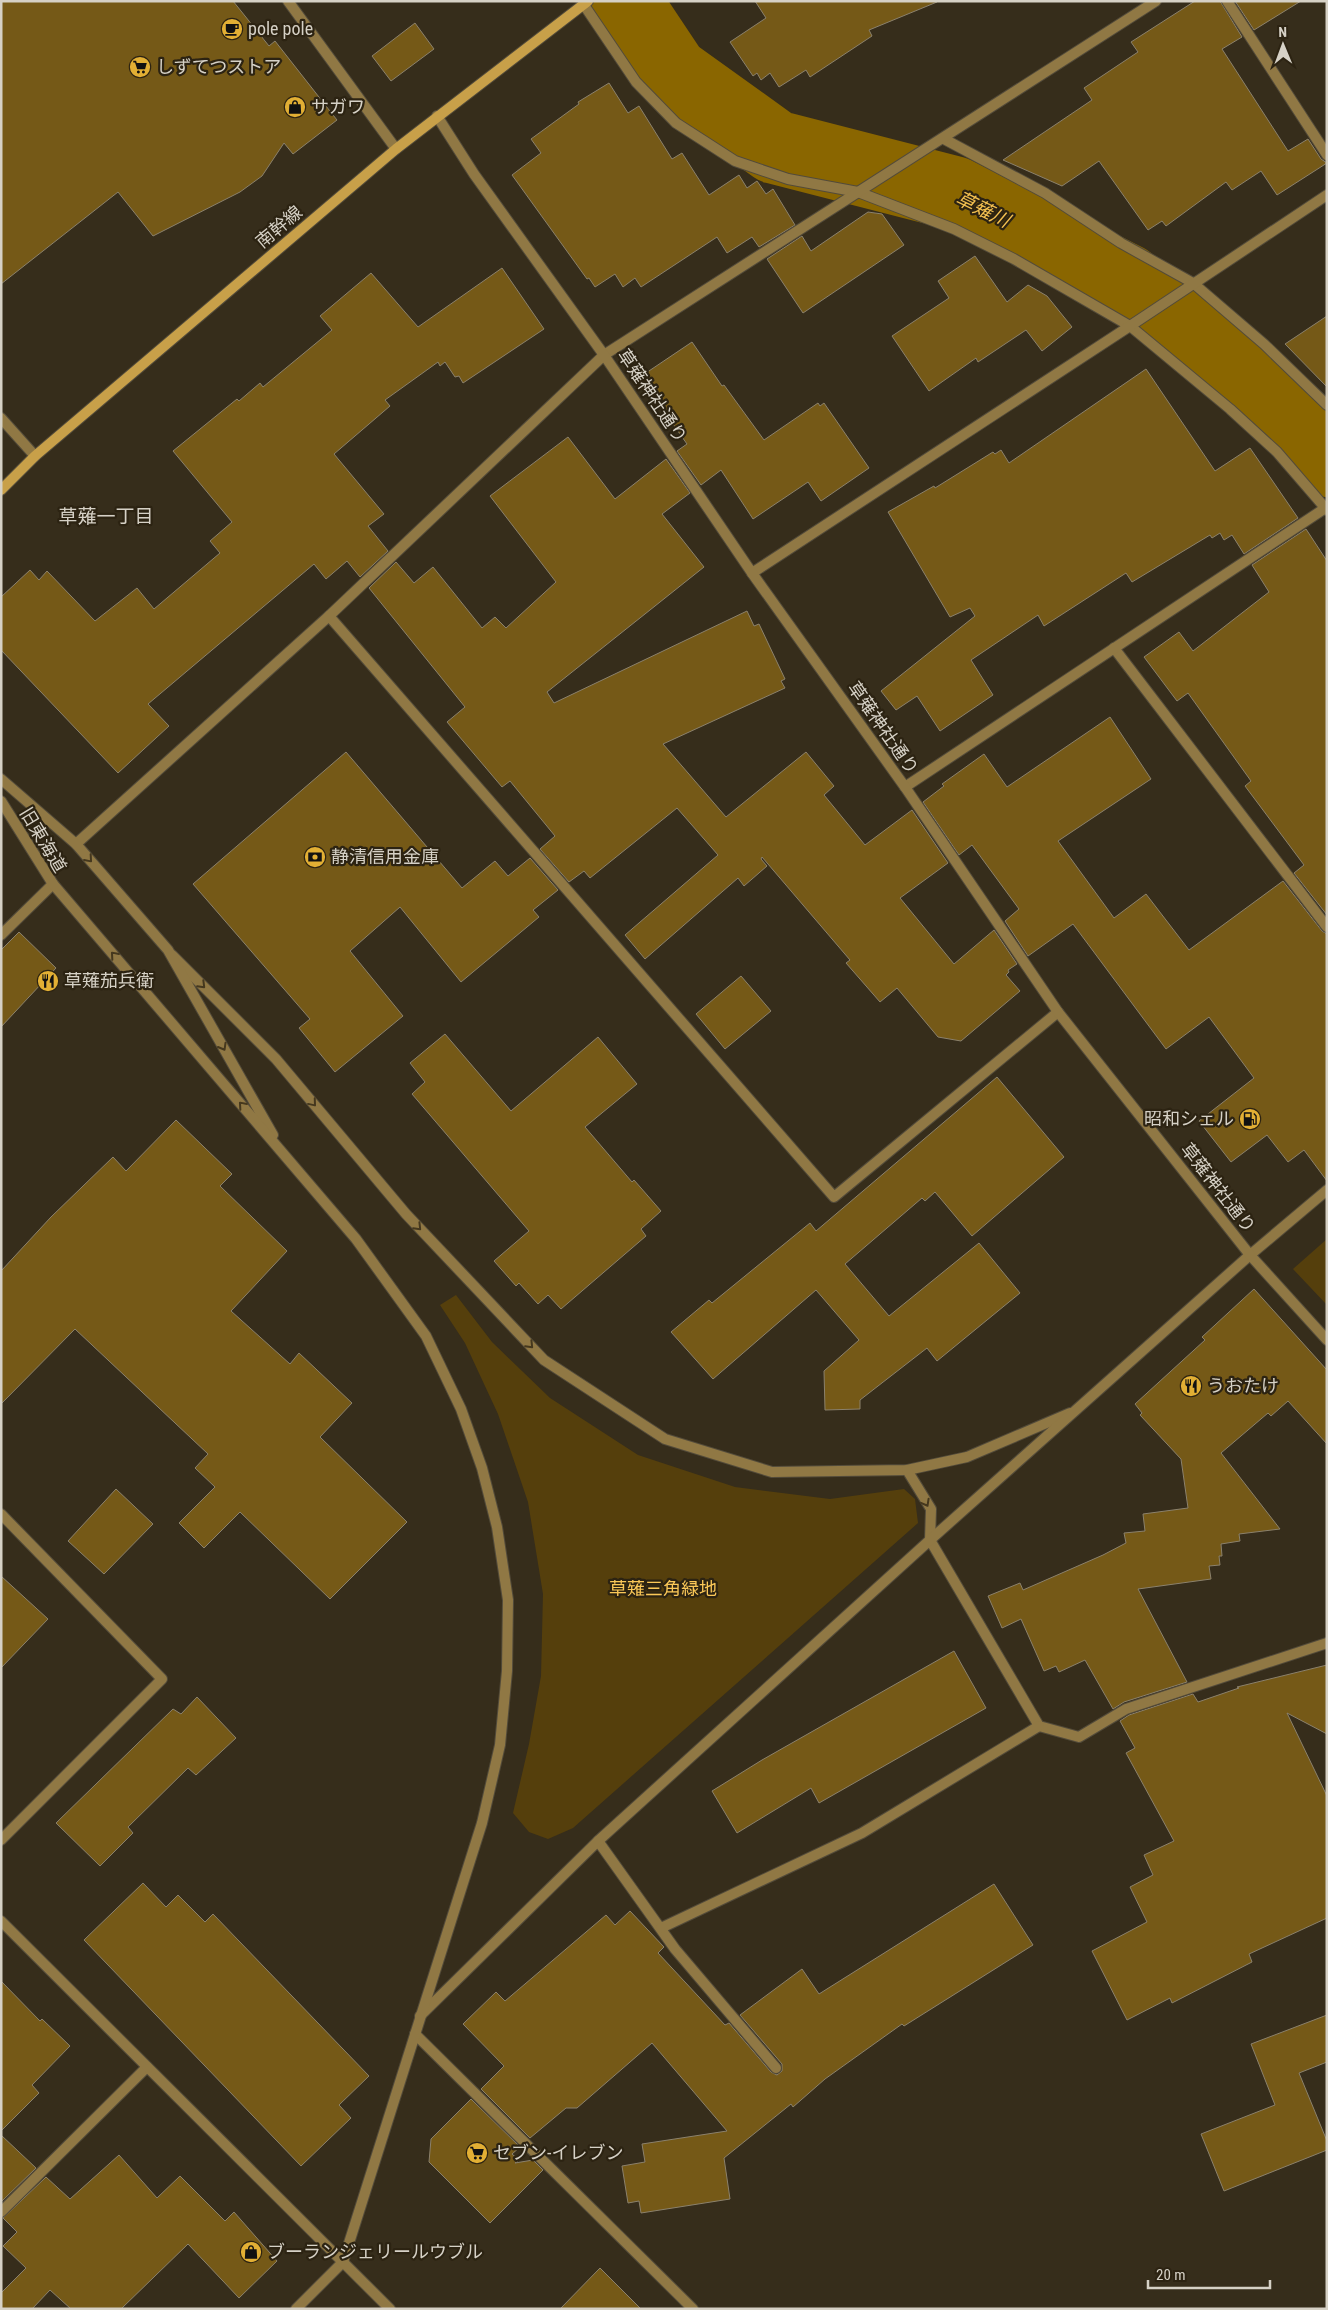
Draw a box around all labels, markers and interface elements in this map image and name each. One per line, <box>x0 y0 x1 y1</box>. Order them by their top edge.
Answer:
cafe icon: pole pole <box>220 17 244 41</box>
place label: pole pole <box>248 18 313 39</box>
north arrow <box>1258 20 1308 70</box>
text: N <box>1278 24 1287 40</box>
supermarket icon: しずてつストア <box>128 55 152 79</box>
place label: しずてつストア <box>156 56 281 77</box>
shop icon: サガワ <box>283 95 307 119</box>
place label: サガワ <box>311 96 365 117</box>
water label: 草薙川 <box>952 187 1015 233</box>
street label: 南幹線 <box>251 201 306 252</box>
street label: 草薙神社通り <box>614 345 691 446</box>
district label: 草薙一丁目 <box>58 505 154 528</box>
street label: 草薙神社通り <box>844 677 923 778</box>
street label: 旧東海道 <box>16 803 71 876</box>
bank icon: 静清信用金庫 <box>303 845 327 869</box>
place label: 静清信用金庫 <box>331 846 439 867</box>
one-way arrow <box>83 853 92 862</box>
one-way arrow <box>110 951 119 960</box>
restaurant icon: 草薙茄兵衛 <box>36 969 60 993</box>
place label: 草薙茄兵衛 <box>64 970 154 991</box>
one-way arrow <box>197 979 206 988</box>
one-way arrow <box>217 1042 227 1051</box>
one-way arrow <box>308 1098 317 1107</box>
one-way arrow <box>239 1101 248 1110</box>
fuel station icon: 昭和シェル <box>1238 1107 1262 1131</box>
place label: 昭和シェル <box>1144 1108 1234 1129</box>
street label: 草薙神社通り <box>1177 1139 1260 1237</box>
one-way arrow <box>412 1222 421 1231</box>
one-way arrow <box>524 1340 533 1349</box>
restaurant icon: うおたけ <box>1179 1374 1203 1398</box>
place label: うおたけ <box>1207 1375 1279 1396</box>
one-way arrow <box>920 1497 930 1506</box>
park label: 草薙三角緑地 <box>609 1578 717 1599</box>
supermarket icon: セブン-イレブン <box>465 2141 489 2165</box>
place label: セブン-イレブン <box>493 2142 623 2163</box>
shop icon: ブーランジェリールウブル <box>239 2240 263 2264</box>
place label: ブーランジェリールウブル <box>267 2241 483 2262</box>
scale bar <box>1148 2258 1270 2290</box>
text: 20 m <box>1156 2266 1186 2284</box>

